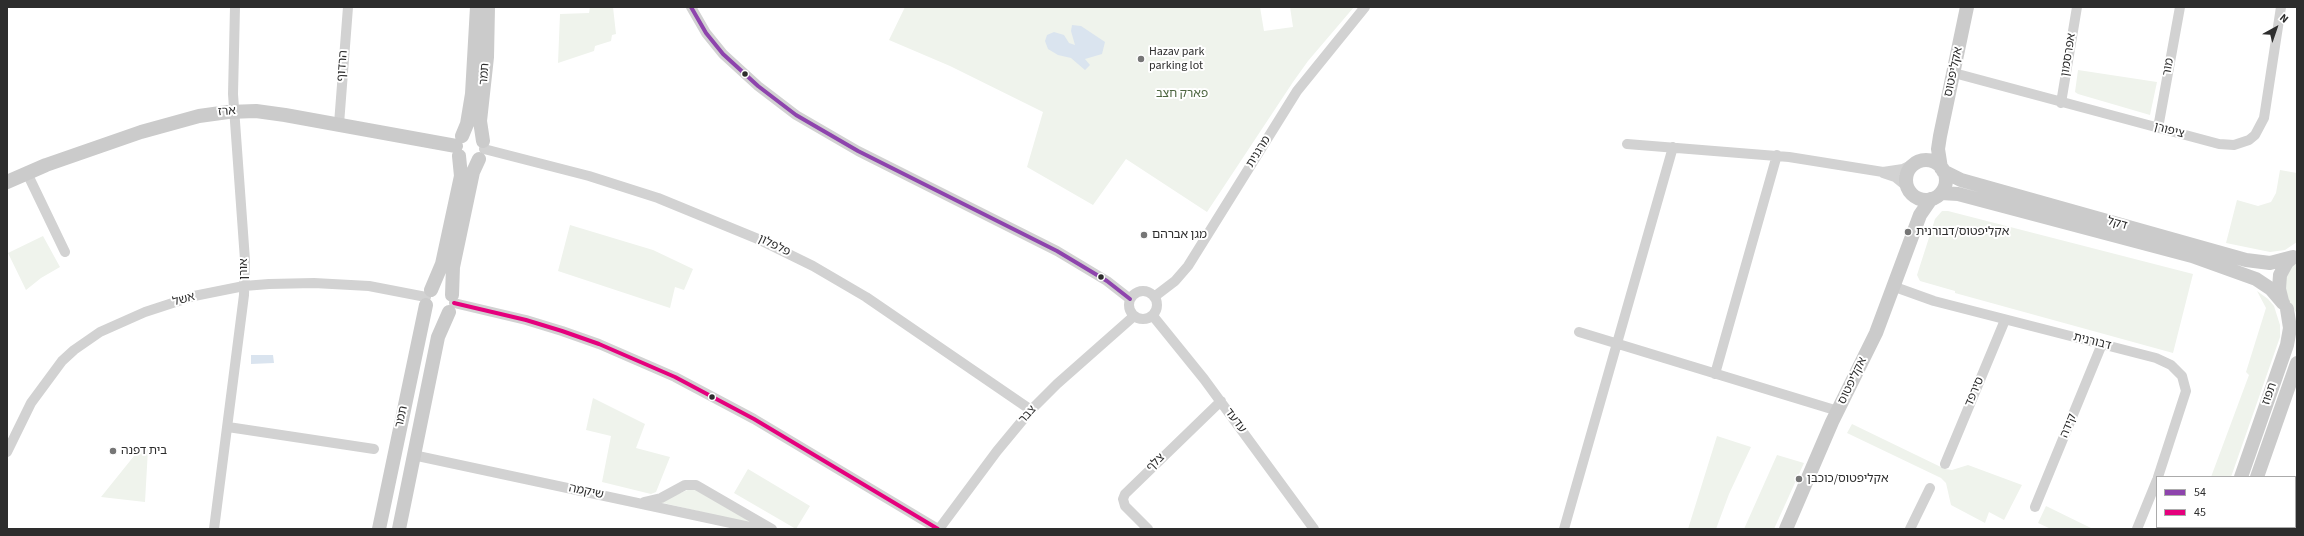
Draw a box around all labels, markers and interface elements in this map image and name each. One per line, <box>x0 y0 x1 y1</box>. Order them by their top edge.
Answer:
north arrow <box>2256 8 2296 48</box>
text: N <box>2276 10 2292 27</box>
street label: אפרסמון <box>2058 32 2080 78</box>
place label: Hazav park parking lot <box>1149 45 1204 73</box>
street label: אקליפטוס <box>1942 46 1966 98</box>
street label: הרדוף <box>335 50 351 82</box>
marker: Hazav park parking lot <box>1136 54 1146 64</box>
street label: מור <box>2160 57 2178 77</box>
street label: תמר <box>477 62 493 86</box>
unlabelled marker <box>740 69 750 79</box>
park label: פארק חצב <box>1156 87 1208 101</box>
street label: ארז <box>218 104 236 120</box>
street label: ציפורן <box>2152 120 2186 142</box>
street label: מרגנית <box>1244 134 1274 170</box>
street label: דקל <box>2105 214 2129 234</box>
place label: אקליפטוס/דבורנית <box>1916 225 2009 239</box>
marker: אקליפטוס/דבורנית <box>1903 227 1913 237</box>
place label: מגן אברהם <box>1152 228 1207 242</box>
marker: מגן אברהם <box>1139 230 1149 240</box>
street label: פלפלון <box>756 232 792 260</box>
street label: אורן <box>237 258 251 280</box>
unlabelled marker <box>1096 272 1106 282</box>
street label: אשל <box>171 290 197 310</box>
street label: דבורנית <box>2072 330 2112 354</box>
street label: אקליפטוס <box>1835 355 1871 407</box>
street label: סירפד <box>1962 375 1988 409</box>
street label: תפוז <box>2259 381 2281 407</box>
unlabelled marker <box>707 392 717 402</box>
street label: צבר <box>1016 403 1040 427</box>
street label: תמר <box>393 405 411 429</box>
street label: עדעד <box>1221 406 1249 436</box>
street label: קידה <box>2058 412 2080 440</box>
place label: בית דפנה <box>121 444 167 458</box>
marker: בית דפנה <box>108 446 118 456</box>
street label: צלף <box>1144 451 1168 475</box>
place label: אקליפטוס/כוכבן <box>1807 472 1889 486</box>
marker: אקליפטוס/כוכבן <box>1794 474 1804 484</box>
legend <box>2156 476 2296 528</box>
street label: שיקמה <box>567 481 605 503</box>
text: 54 <box>2194 484 2206 501</box>
text: 45 <box>2194 504 2206 521</box>

